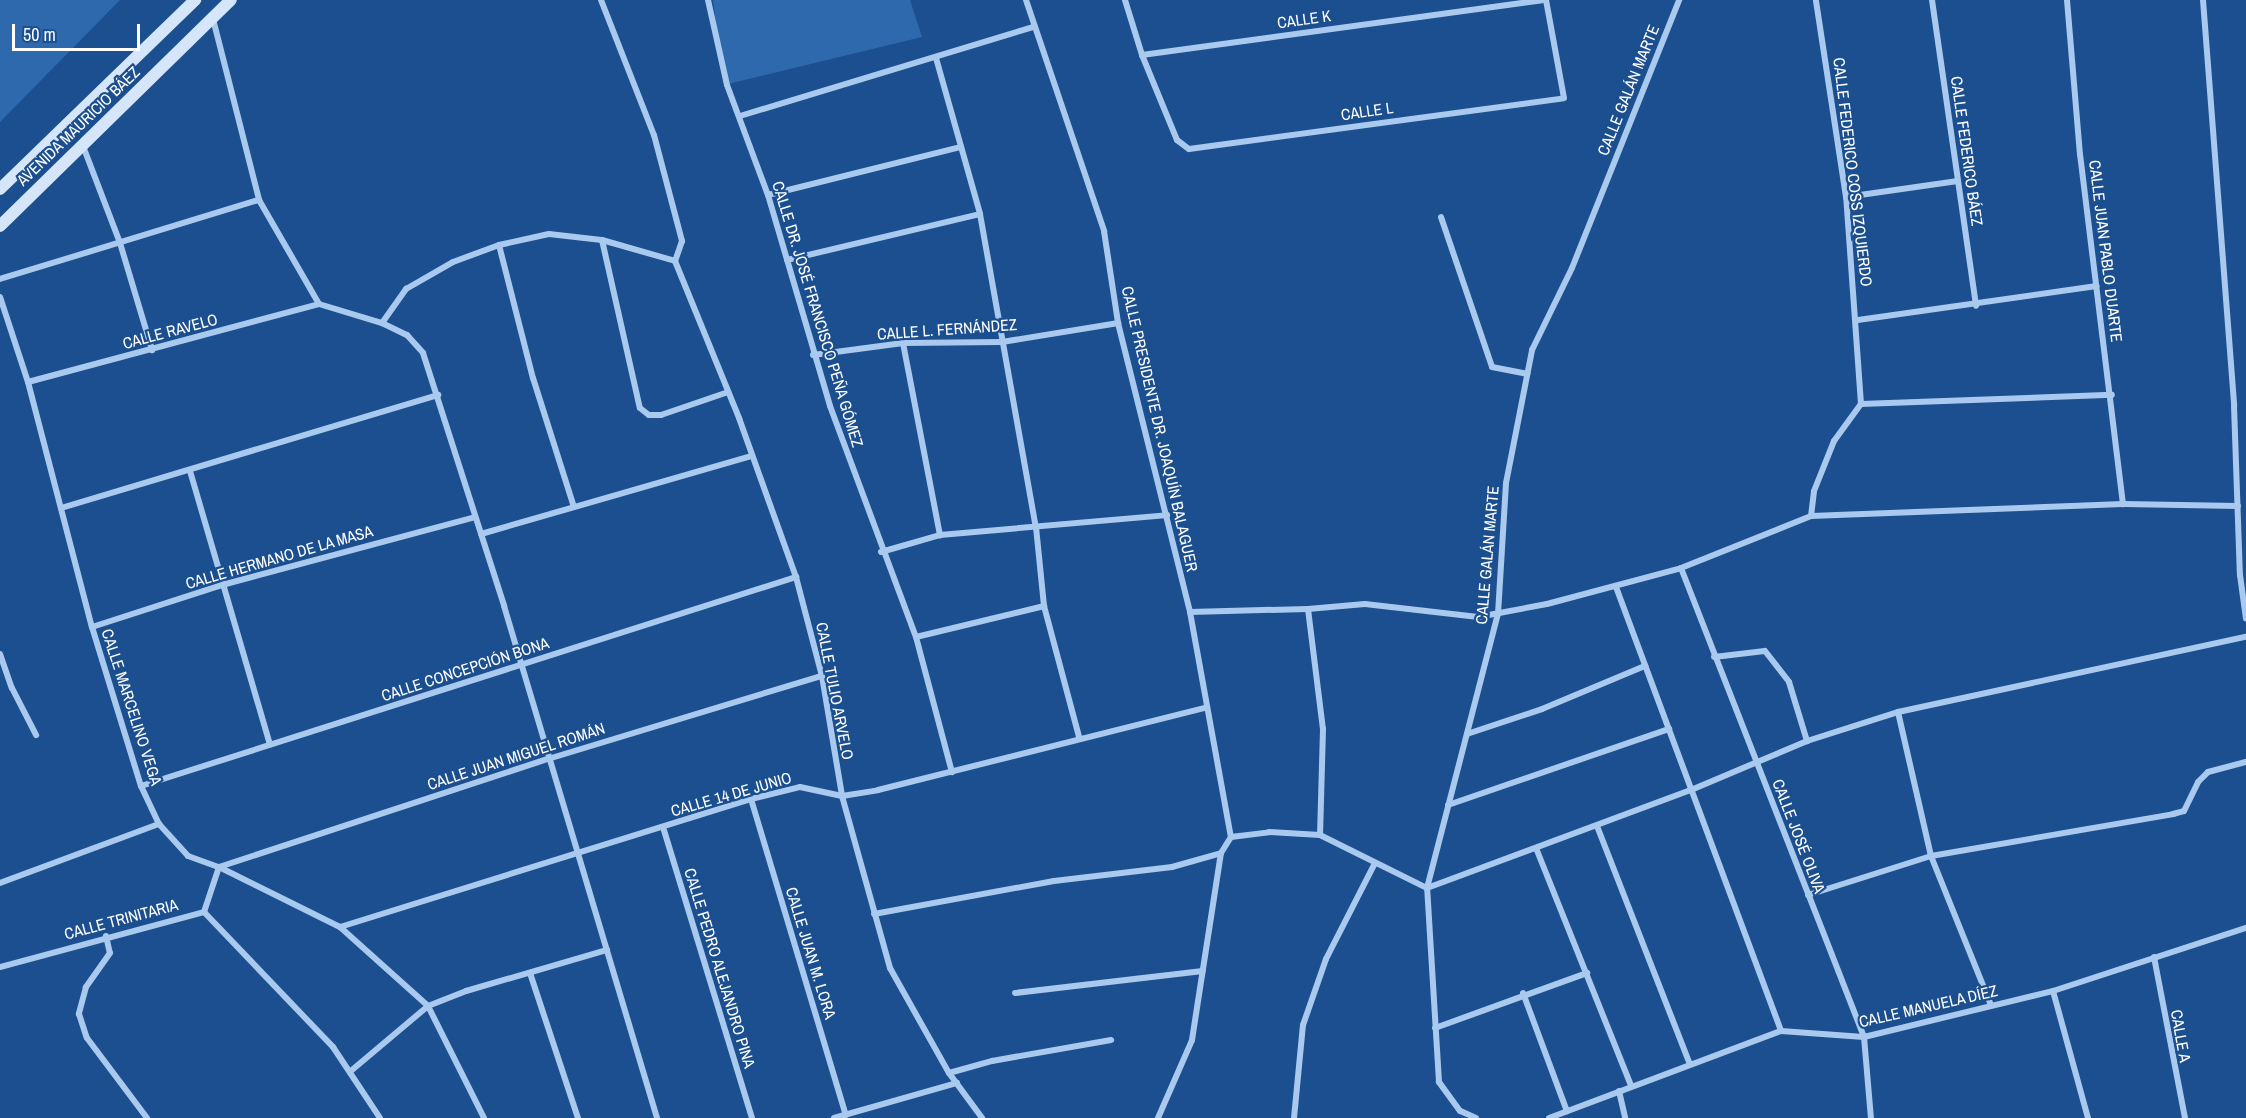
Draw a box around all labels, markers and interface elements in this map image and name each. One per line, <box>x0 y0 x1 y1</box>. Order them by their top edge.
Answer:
street label: CALLE K <box>1276 6 1332 32</box>
scale bar <box>15 12 142 50</box>
text: 50 m <box>23 22 56 47</box>
street label: CALLE GALÁN MARTE <box>1593 22 1663 158</box>
street label: CALLE FEDERICO COSS IZQUIERDO <box>1829 56 1877 288</box>
street label: AVENIDA MAURICIO BÁEZ <box>12 62 144 190</box>
street label: CALLE FEDERICO BÁEZ <box>1947 75 1987 227</box>
street label: CALLE L <box>1340 98 1394 124</box>
street label: CALLE JUAN PABLO DUARTE <box>2085 159 2127 343</box>
street label: CALLE DR. JOSÉ FRANCISCO PEÑA GÓMEZ <box>768 178 868 450</box>
street label: CALLE PRESIDENTE DR. JOAQUÍN BALAGUER <box>1118 284 1202 574</box>
street label: CALLE RAVELO <box>120 309 220 353</box>
street label: CALLE L. FERNÁNDEZ <box>877 315 1017 343</box>
street label: CALLE GALÁN MARTE <box>1471 485 1503 625</box>
street label: CALLE HERMANO DE LA MASA <box>183 521 375 593</box>
street label: CALLE TULIO ARVELO <box>812 620 858 762</box>
street label: CALLE MARCELINO VEGA <box>98 626 166 788</box>
street label: CALLE CONCEPCIÓN BONA <box>379 633 551 705</box>
street label: CALLE JUAN MIGUEL ROMÁN <box>425 718 607 794</box>
street label: CALLE 14 DE JUNIO <box>668 768 794 820</box>
street label: CALLE JOSÉ OLIVA <box>1768 776 1830 896</box>
street label: CALLE PEDRO ALEJANDRO PINA <box>680 865 760 1071</box>
street label: CALLE JUAN M. LORA <box>782 885 840 1021</box>
street label: CALLE TRINITARIA <box>62 895 180 943</box>
street label: CALLE MANUELA DÍEZ <box>1857 981 1999 1031</box>
street label: CALLE A <box>2167 1008 2195 1064</box>

